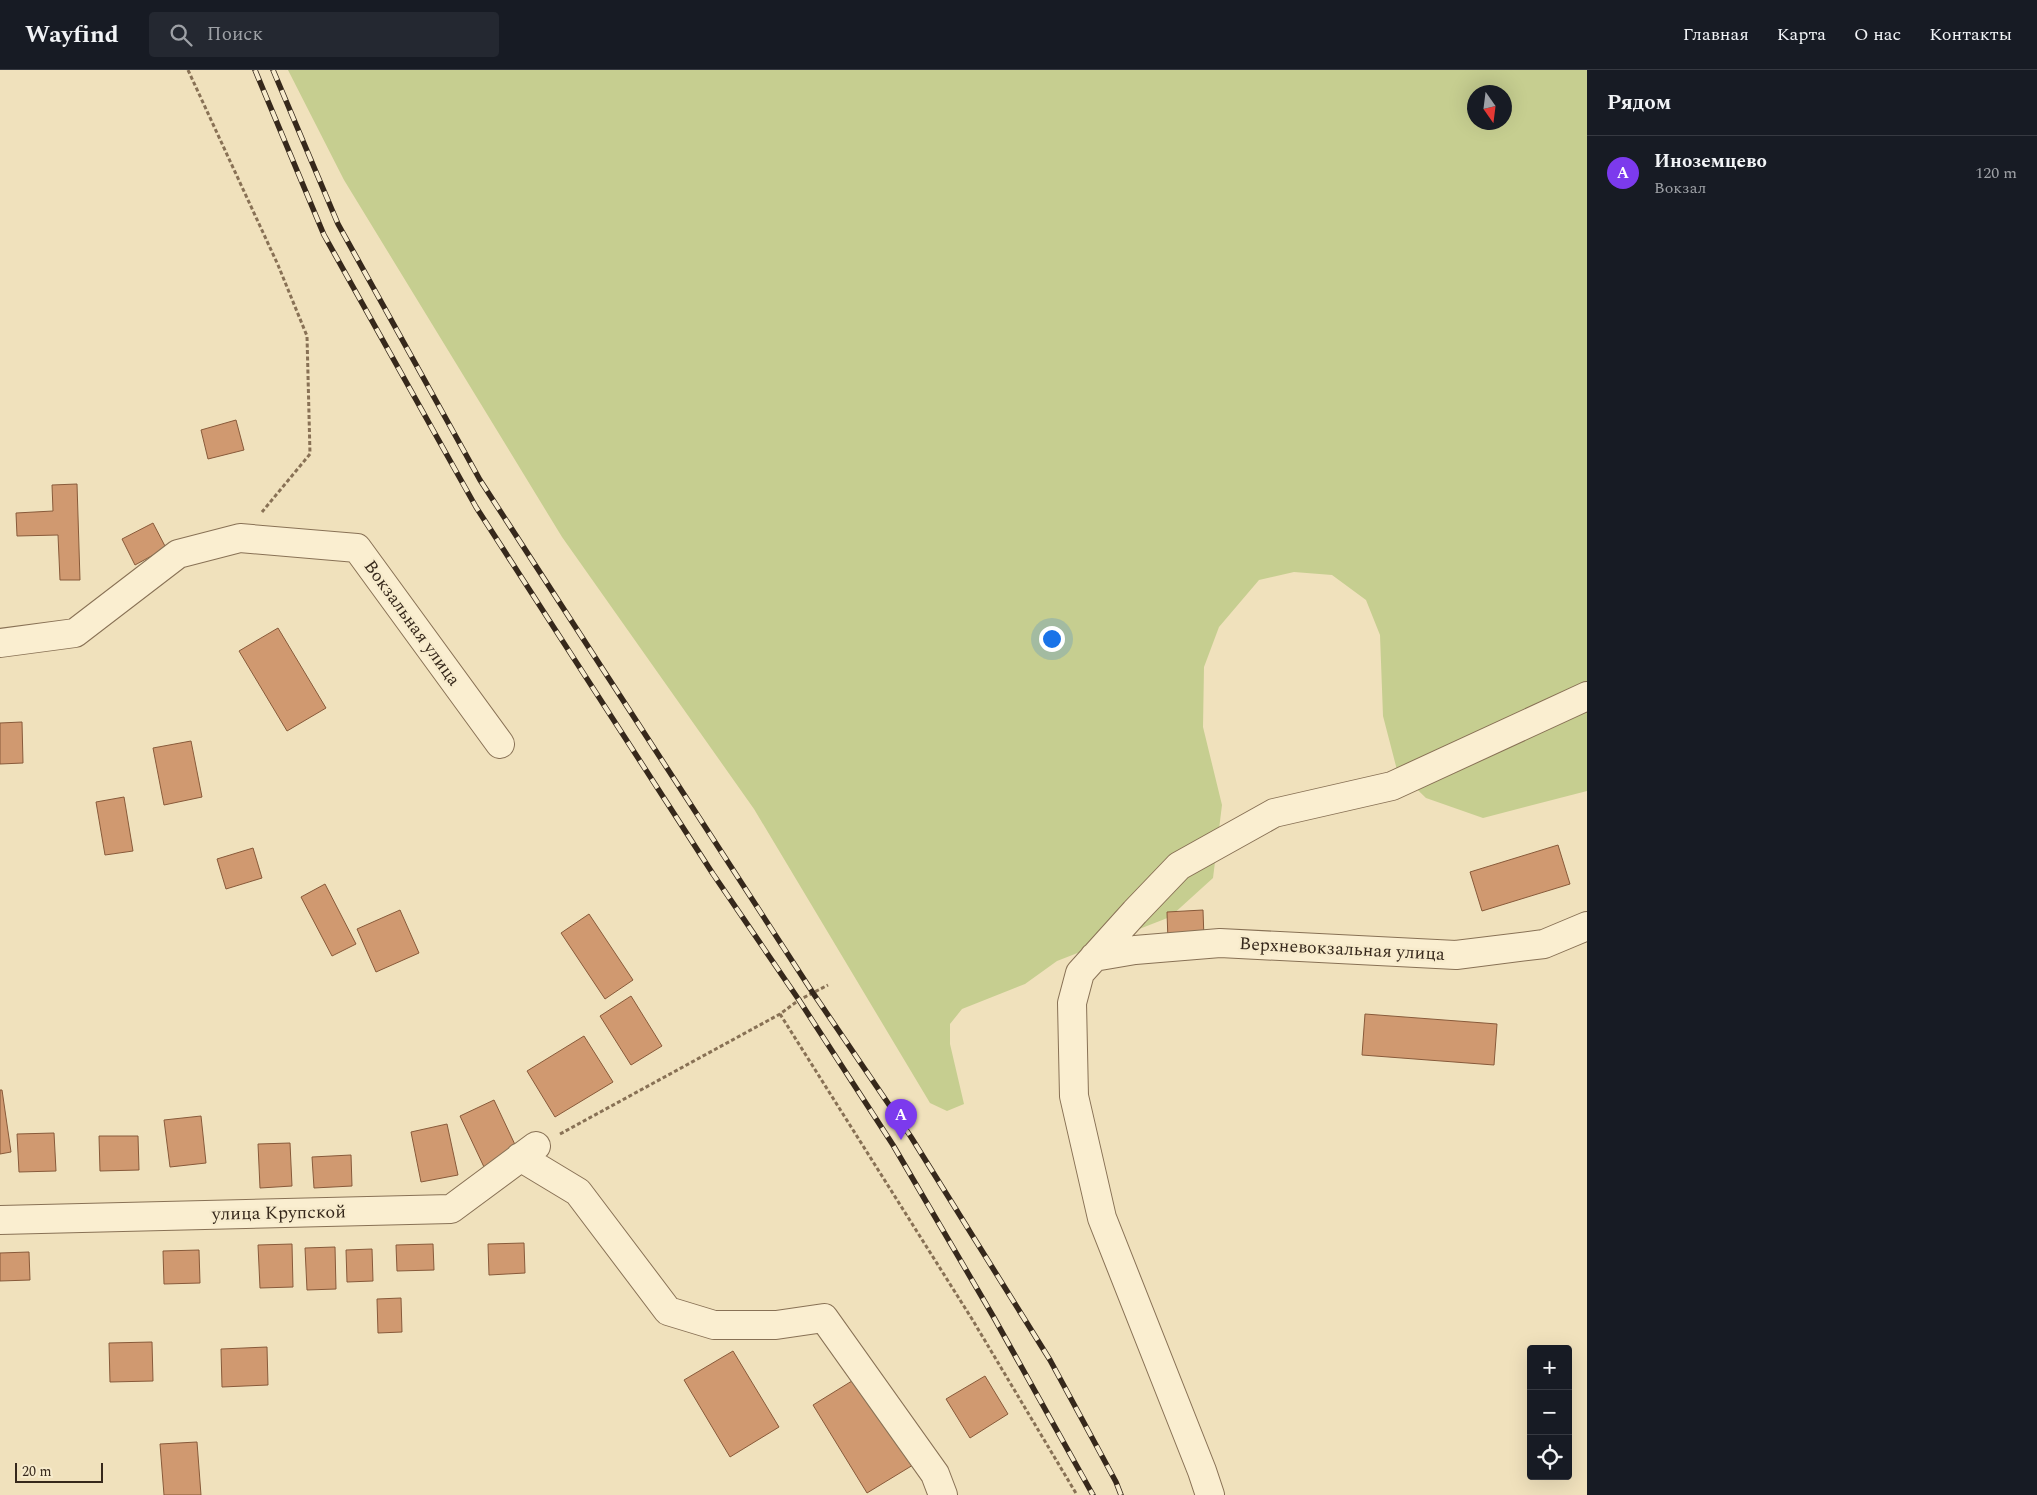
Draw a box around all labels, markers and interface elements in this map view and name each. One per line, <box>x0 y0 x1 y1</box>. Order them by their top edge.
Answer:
search box <box>149 12 499 57</box>
text: Wayfind <box>25 17 119 53</box>
text: Поиск <box>207 20 263 49</box>
icon: search <box>167 21 195 49</box>
text: Главная <box>1683 21 1749 48</box>
text: Карта <box>1777 21 1826 48</box>
text: О нас <box>1854 21 1901 48</box>
text: Контакты <box>1929 21 2012 48</box>
north arrow <box>1467 85 1512 130</box>
text: Рядом <box>1607 87 1671 119</box>
text: Иноземцево <box>1654 147 1767 176</box>
text: A <box>1617 161 1629 185</box>
text: 120 m <box>1975 161 2017 185</box>
text: Вокзал <box>1654 176 1706 200</box>
street label: Вокзальная улица <box>357 554 467 692</box>
your location <box>1039 626 1065 652</box>
street label: Верхневокзальная улица <box>1238 930 1446 968</box>
pin: A <box>885 1099 917 1140</box>
street label: улица Крупской <box>211 1198 346 1228</box>
map controls <box>1527 1345 1572 1480</box>
button: + <box>1527 1345 1572 1390</box>
button: − <box>1527 1390 1572 1435</box>
button: locate <box>1527 1435 1572 1480</box>
scale bar <box>15 1460 102 1483</box>
text: 20 m <box>22 1461 52 1482</box>

